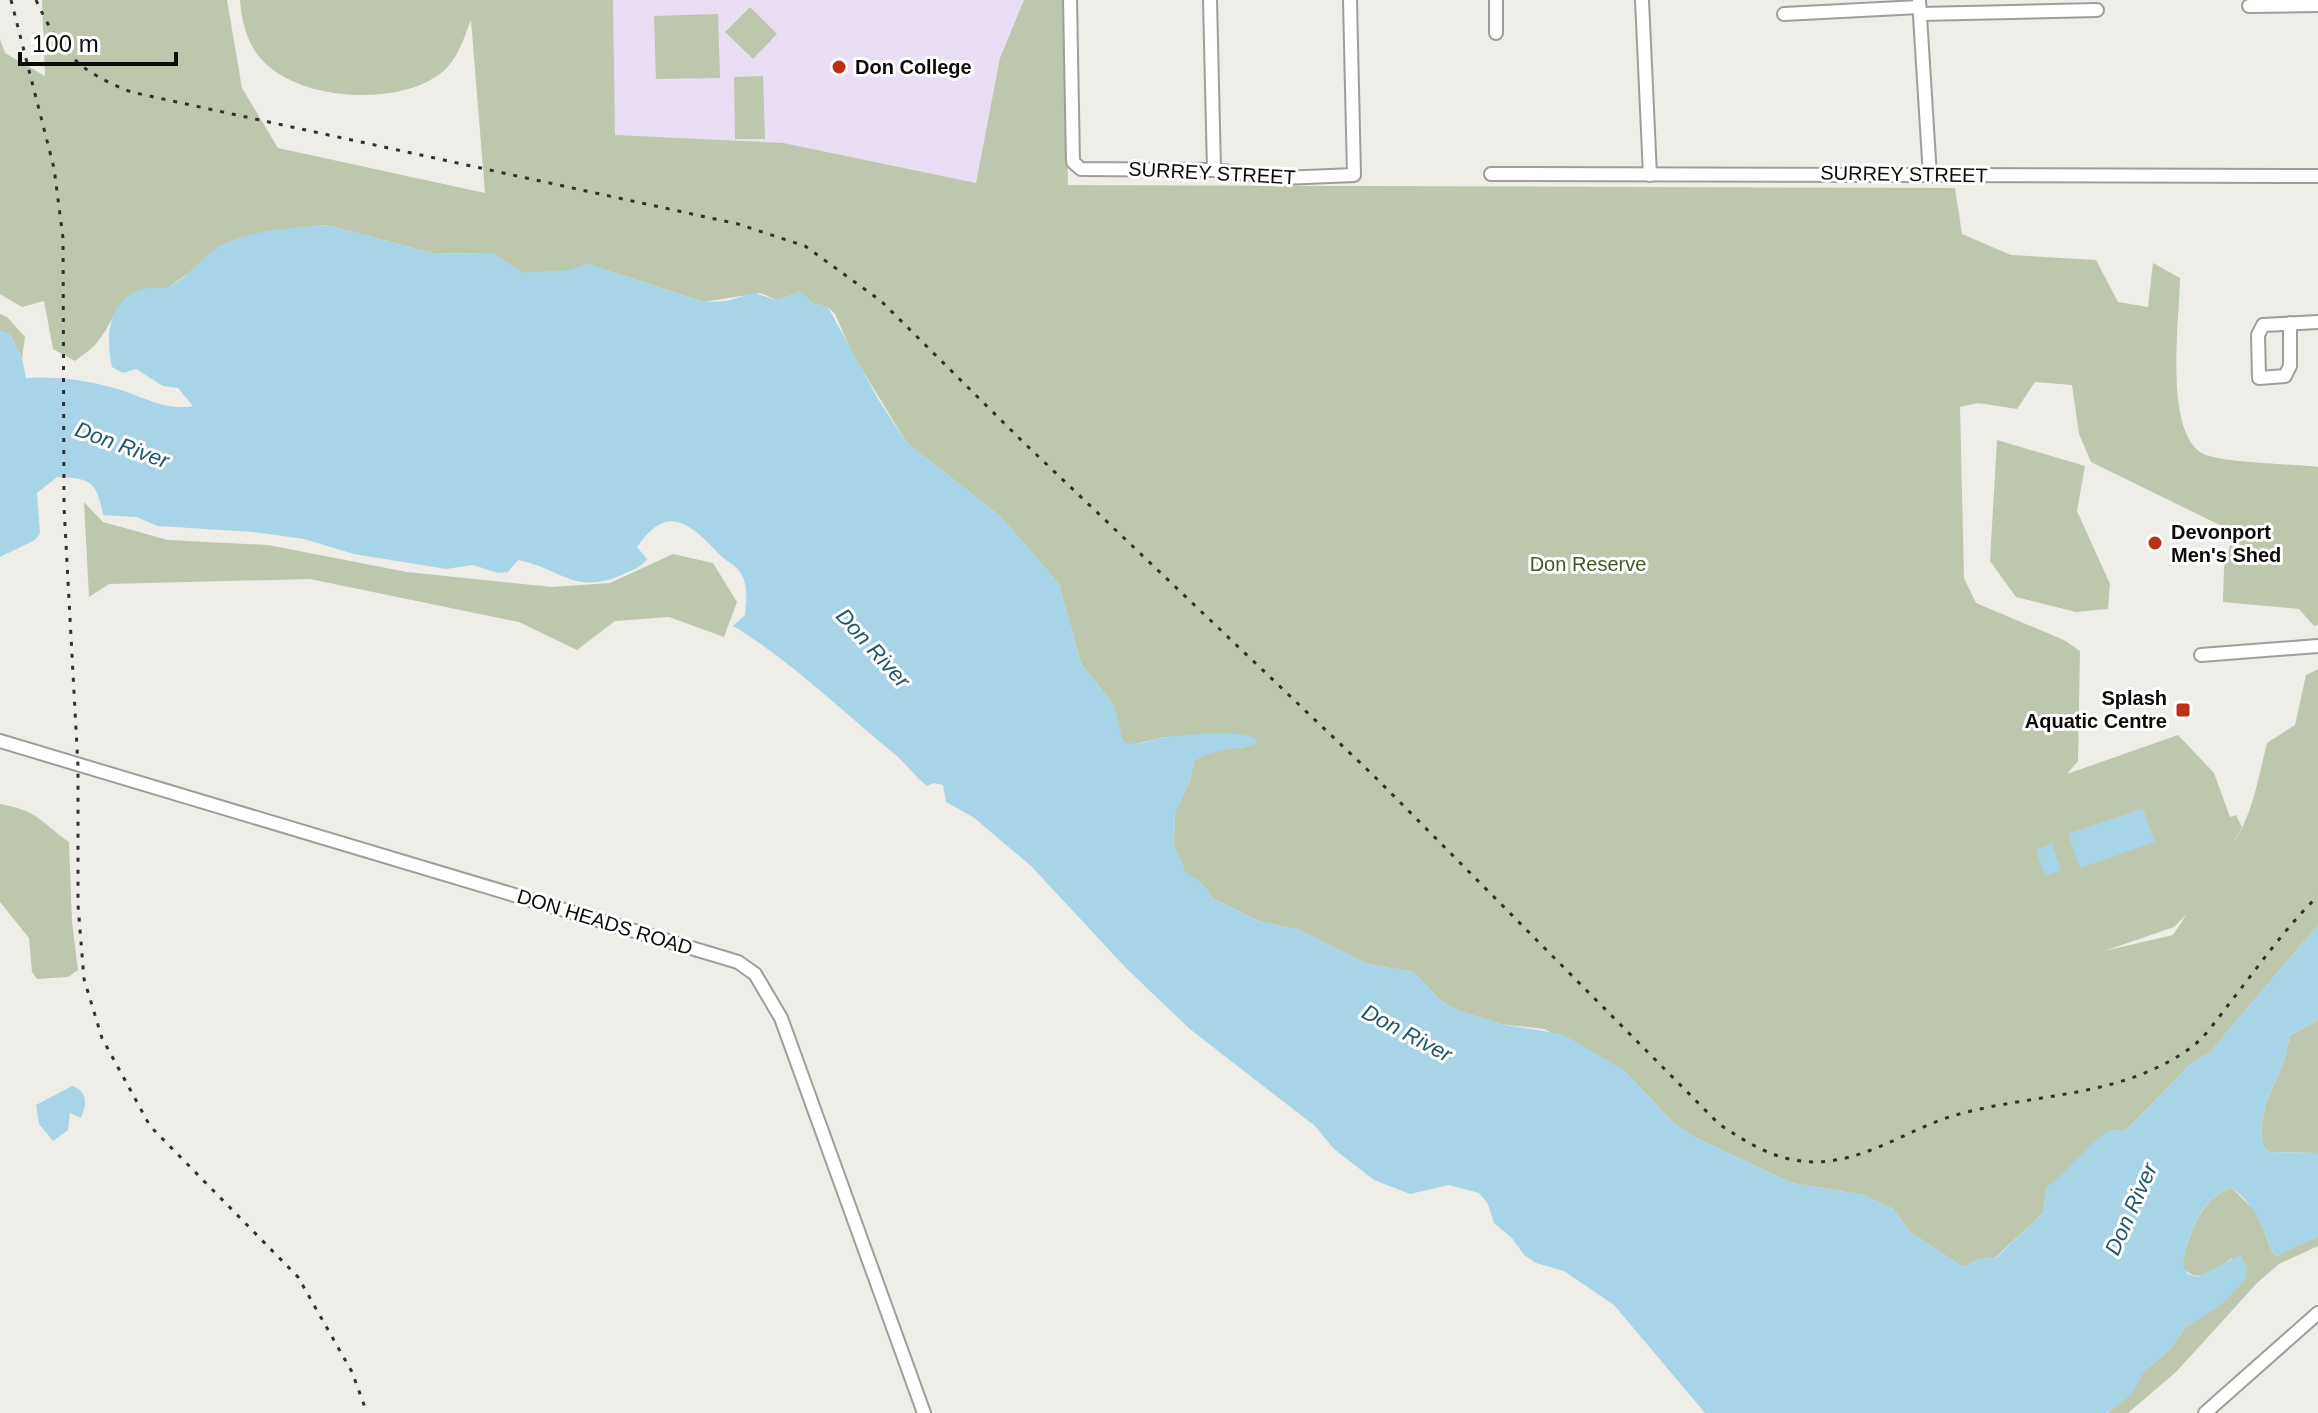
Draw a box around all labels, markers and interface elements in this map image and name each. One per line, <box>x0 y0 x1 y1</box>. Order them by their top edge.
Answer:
scale bar <box>20 16 176 66</box>
text: 100 m <box>32 30 99 57</box>
place label: Don College <box>855 56 972 78</box>
marker: Don College <box>830 58 848 76</box>
street label: SURREY STREET <box>1128 158 1296 188</box>
street label: SURREY STREET <box>1820 162 1988 186</box>
water label: Don River <box>72 417 174 474</box>
place label: Devonport Men's Shed <box>2171 521 2281 566</box>
marker: Devonport Men's Shed <box>2146 534 2164 552</box>
park label: Don Reserve <box>1530 553 1646 575</box>
water label: Don River <box>831 603 916 694</box>
place label: Splash Aquatic Centre <box>2025 687 2167 732</box>
marker: Splash Aquatic Centre <box>2174 701 2192 719</box>
street label: DON HEADS ROAD <box>515 885 695 959</box>
water label: Don River <box>1358 999 1458 1068</box>
water label: Don River <box>2100 1158 2163 1259</box>

